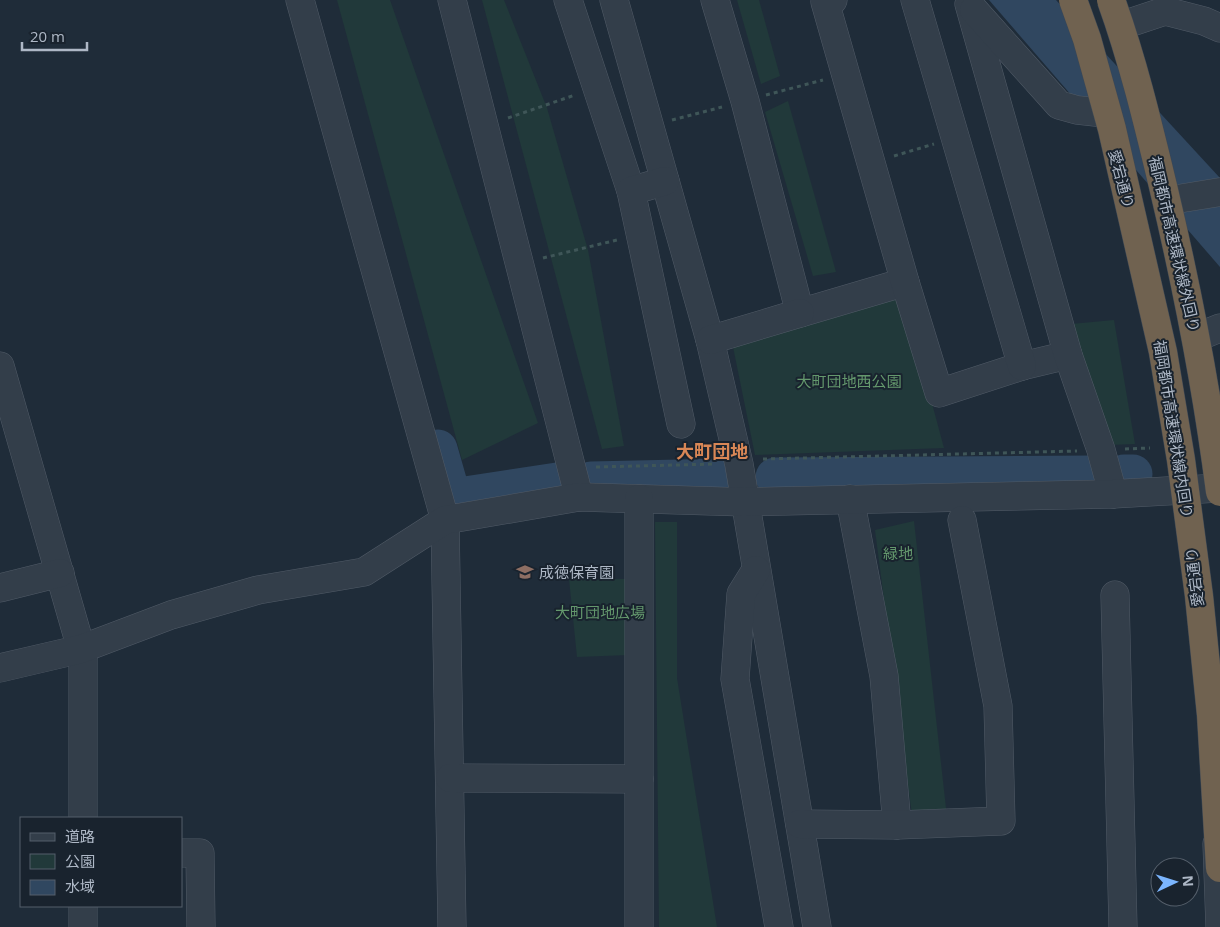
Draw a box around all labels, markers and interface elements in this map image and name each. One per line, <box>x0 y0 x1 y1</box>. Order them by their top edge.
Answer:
scale bar <box>22 20 88 52</box>
text: 20 m <box>30 26 65 46</box>
street label: 愛宕通り <box>1105 147 1139 211</box>
street label: 福岡都市高速環状線外回り <box>1145 154 1205 334</box>
street label: 福岡都市高速環状線内回り <box>1150 339 1198 519</box>
park label: 大町団地西公園 <box>796 371 902 391</box>
district label: 大町団地 <box>676 439 748 463</box>
park label: 緑地 <box>883 543 913 563</box>
street label: 愛宕通り <box>1180 546 1208 608</box>
school or university icon: 成徳保育園 <box>515 562 535 582</box>
place label: 成徳保育園 <box>539 562 614 582</box>
park label: 大町団地広場 <box>555 602 645 622</box>
legend <box>20 817 182 907</box>
text: 道路 <box>65 826 95 846</box>
text: 公園 <box>65 851 95 871</box>
north arrow <box>1150 857 1200 907</box>
text: N <box>1179 875 1198 887</box>
text: 水域 <box>65 876 95 896</box>

